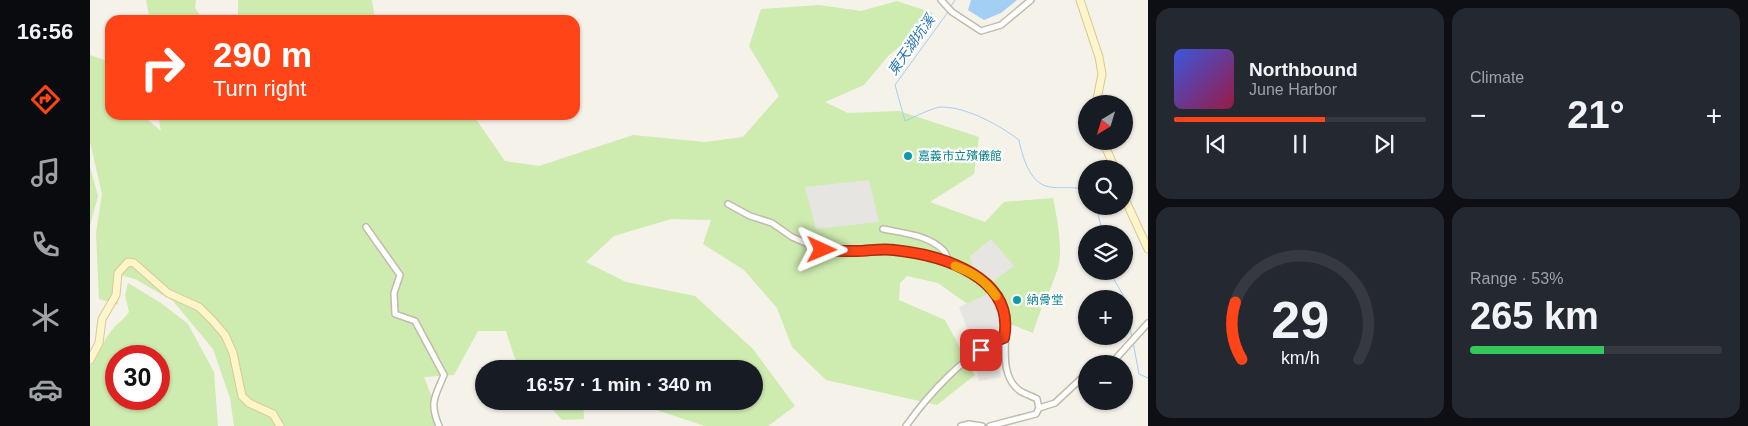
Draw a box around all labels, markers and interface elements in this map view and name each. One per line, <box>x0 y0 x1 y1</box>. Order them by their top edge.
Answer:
water label: 東天湖坑溪 <box>884 10 939 78</box>
text: 16:56 <box>17 19 73 44</box>
icon: right <box>130 35 195 100</box>
text: 290 m <box>213 35 312 74</box>
text: Northbound <box>1249 59 1358 80</box>
text: Climate <box>1470 69 1524 86</box>
text: Turn right <box>213 76 306 101</box>
text: June Harbor <box>1249 81 1337 98</box>
icon: directions <box>28 82 63 117</box>
text: 21° <box>1567 94 1625 136</box>
north arrow <box>1078 95 1132 150</box>
map controls <box>1078 95 1133 410</box>
text: − <box>1470 100 1486 131</box>
text: + <box>1706 100 1722 131</box>
icon: previous <box>1202 130 1230 158</box>
icon: pause <box>1286 130 1314 158</box>
icon: next <box>1370 130 1398 158</box>
place label: 嘉義市立殯儀館 <box>918 149 1002 163</box>
marker: 嘉義市立殯儀館 <box>902 150 914 162</box>
icon: music <box>28 155 63 190</box>
button: search <box>1078 160 1133 215</box>
position arrow <box>795 223 847 275</box>
button: layers <box>1078 225 1133 280</box>
icon: phone <box>28 227 63 262</box>
text: Range · 53% <box>1470 270 1563 287</box>
button: + <box>1078 290 1133 345</box>
text: 29 <box>1271 291 1329 349</box>
place label: 納骨堂 <box>1027 293 1063 307</box>
marker: 納骨堂 <box>1011 294 1023 306</box>
text: 265 km <box>1470 295 1599 337</box>
icon: climate <box>28 300 63 335</box>
pin <box>960 329 1002 371</box>
icon: arrive <box>967 336 995 364</box>
speed limit sign: 30 <box>105 345 170 410</box>
text: km/h <box>1281 348 1319 368</box>
button: − <box>1078 355 1133 410</box>
icon: car <box>28 372 63 407</box>
text: 16:57 · 1 min · 340 m <box>526 374 712 395</box>

